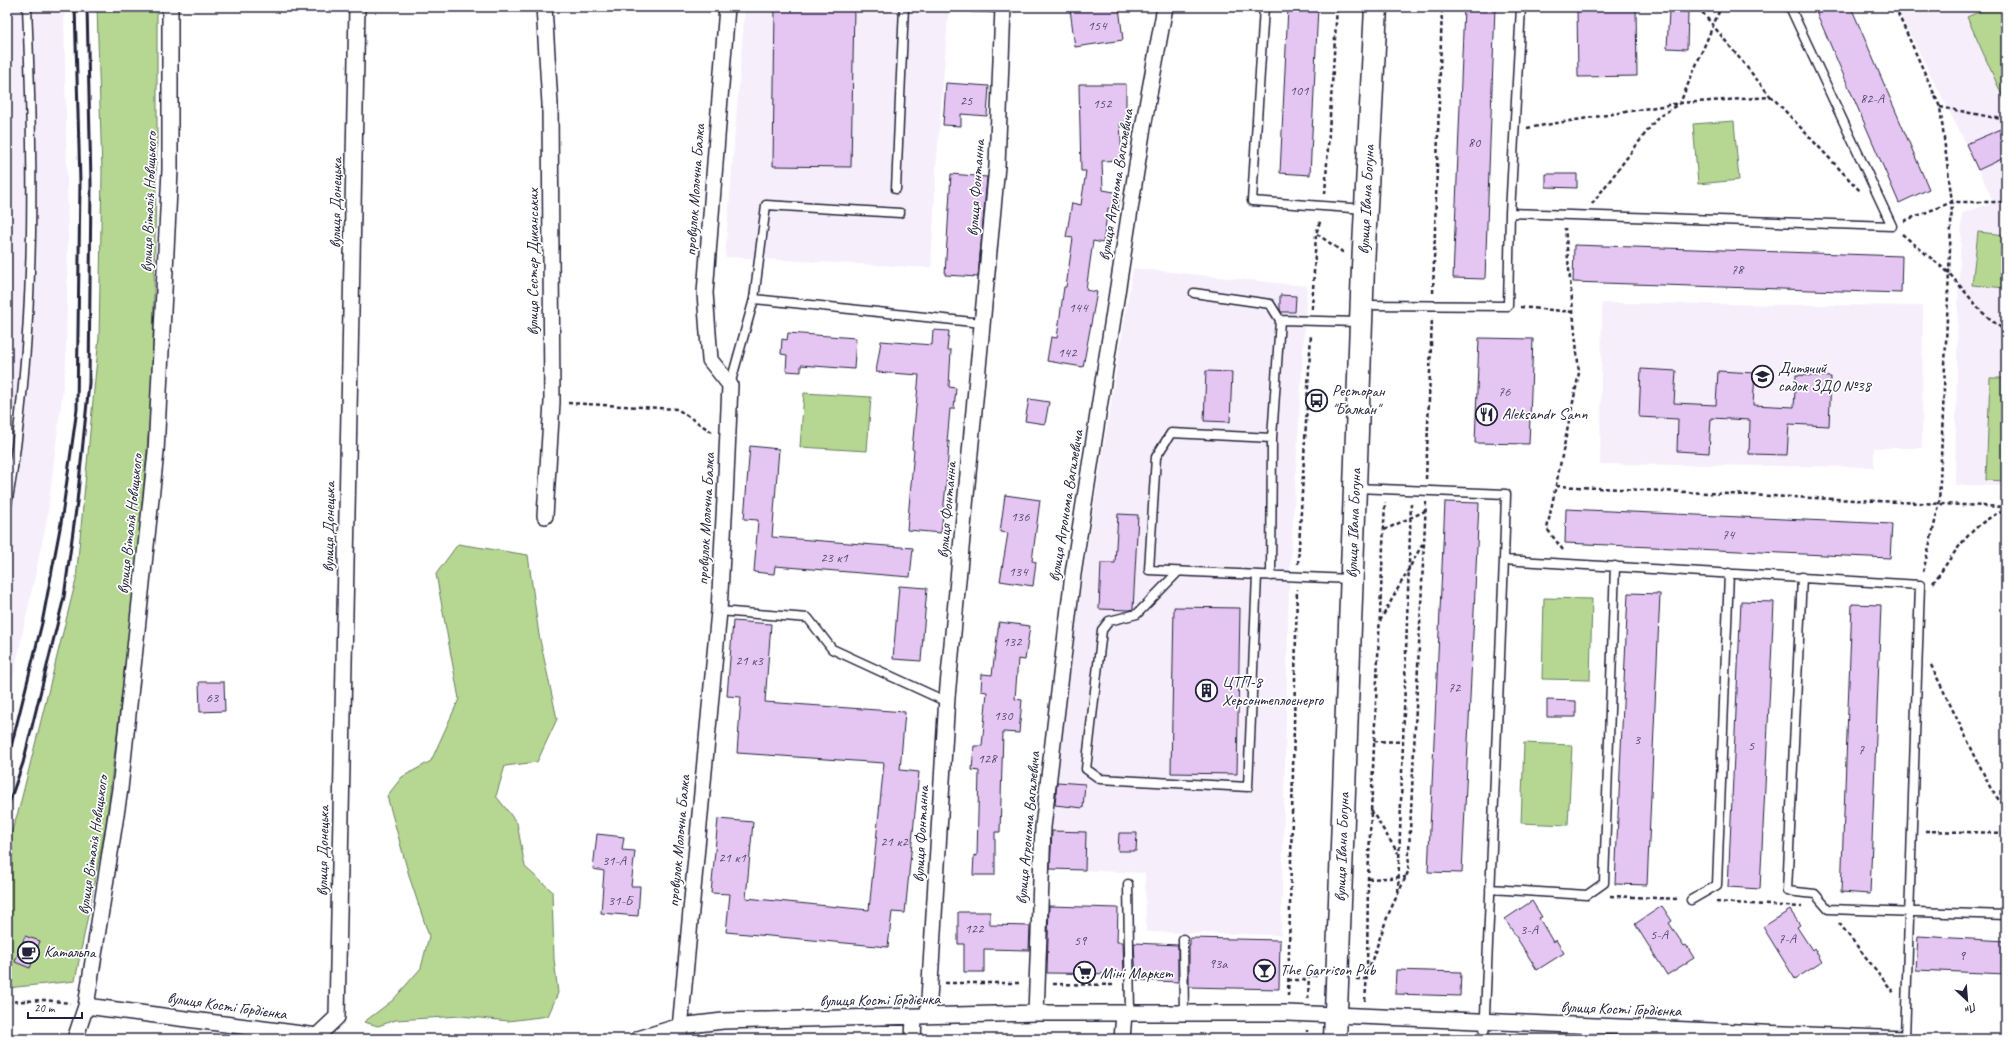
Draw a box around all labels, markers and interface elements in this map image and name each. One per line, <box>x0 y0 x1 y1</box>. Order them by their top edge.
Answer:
house number: 154 <box>1088 17 1108 34</box>
house number: 101 <box>1290 82 1309 99</box>
house number: 82-А <box>1860 90 1885 107</box>
house number: 25 <box>960 92 973 109</box>
house number: 152 <box>1093 95 1113 112</box>
street label: вулиця Агронома Вагилевича <box>1094 106 1138 262</box>
street label: провулок Молочна Балка <box>680 122 710 257</box>
street label: вулиця Віталія Новицького <box>137 129 162 273</box>
house number: 80 <box>1468 134 1482 151</box>
street label: вулиця Фонтанна <box>963 138 989 237</box>
street label: вулиця Івана Богуна <box>1354 143 1379 255</box>
street label: вулиця Донецька <box>325 156 347 248</box>
street label: вулиця Сестер Диканських <box>523 187 543 336</box>
house number: 78 <box>1731 261 1745 278</box>
house number: 144 <box>1069 299 1089 316</box>
house number: 142 <box>1058 344 1078 361</box>
place label: Дитячий садок ЗДО №38 <box>1778 358 1873 396</box>
school or university icon: Дитячий садок ЗДО №38 <box>1749 364 1775 390</box>
place label: Ресторан "Балкан" <box>1332 381 1386 419</box>
house number: 76 <box>1498 383 1511 400</box>
bus stop icon: Ресторан "Балкан" <box>1304 387 1330 413</box>
restaurant icon: Aleksandr Sann <box>1473 401 1499 427</box>
place label: Aleksandr Sann <box>1502 404 1588 424</box>
street label: вулиця Агронома Вагилевича <box>1044 427 1088 583</box>
street label: вулиця Віталія Новицького <box>113 451 148 595</box>
street label: провулок Молочна Балка <box>693 451 720 585</box>
street label: вулиця Фонтанна <box>933 460 961 559</box>
street label: вулиця Івана Богуна <box>1342 467 1366 578</box>
street label: вулиця Донецька <box>318 480 340 572</box>
house number: 136 <box>1011 508 1030 525</box>
house number: 74 <box>1722 526 1736 543</box>
house number: 23 к1 <box>820 549 848 566</box>
house number: 134 <box>1009 563 1029 580</box>
house number: 132 <box>1003 633 1023 650</box>
house number: 21 к3 <box>735 652 764 669</box>
place label: ЦТП-8 Херсонтеплоенерго <box>1222 672 1324 710</box>
building icon: ЦТП-8 Херсонтеплоенерго <box>1193 678 1219 704</box>
house number: 72 <box>1448 679 1462 696</box>
house number: 63 <box>206 689 220 706</box>
house number: 130 <box>994 707 1014 724</box>
house number: 3 <box>1634 731 1642 748</box>
house number: 5 <box>1748 737 1755 754</box>
house number: 7 <box>1858 741 1865 758</box>
street label: вулиця Агронома Вагилевича <box>1011 749 1045 905</box>
house number: 128 <box>978 750 998 767</box>
street label: вулиця Віталія Новицького <box>73 772 113 916</box>
street label: провулок Молочна Балка <box>663 773 695 908</box>
street label: вулиця Фонтанна <box>908 784 934 883</box>
street label: вулиця Івана Богуна <box>1330 791 1354 902</box>
street label: вулиця Донецька <box>312 804 334 896</box>
house number: 21 к2 <box>880 833 909 850</box>
house number: 21 к1 <box>718 849 746 866</box>
house number: 31-А <box>602 852 627 869</box>
house number: 31-Б <box>608 892 635 909</box>
house number: 122 <box>965 920 985 937</box>
house number: 3-А <box>1520 921 1539 938</box>
house number: 5-А <box>1650 926 1669 943</box>
house number: 7-А <box>1778 930 1797 947</box>
house number: 59 <box>1074 932 1088 949</box>
cafe icon: Катальпа <box>15 939 41 965</box>
place label: Катальпа <box>44 942 97 962</box>
house number: 9 <box>1959 947 1967 964</box>
house number: 93а <box>1209 955 1228 972</box>
bar icon: The Garrison Pub <box>1251 957 1277 983</box>
supermarket icon: Міні Маркет <box>1071 960 1097 986</box>
place label: The Garrison Pub <box>1280 960 1376 980</box>
place label: Міні Маркет <box>1100 963 1174 983</box>
north arrow <box>1947 980 1987 1020</box>
street label: вулиця Кості Гордієнка <box>166 988 289 1024</box>
street label: вулиця Кості Гордієнка <box>820 989 941 1011</box>
scale bar <box>28 994 82 1020</box>
street label: вулиця Кості Гордієнка <box>1560 997 1683 1021</box>
text: 20 m <box>34 1000 56 1016</box>
text: Пн <box>1962 1000 1980 1018</box>

